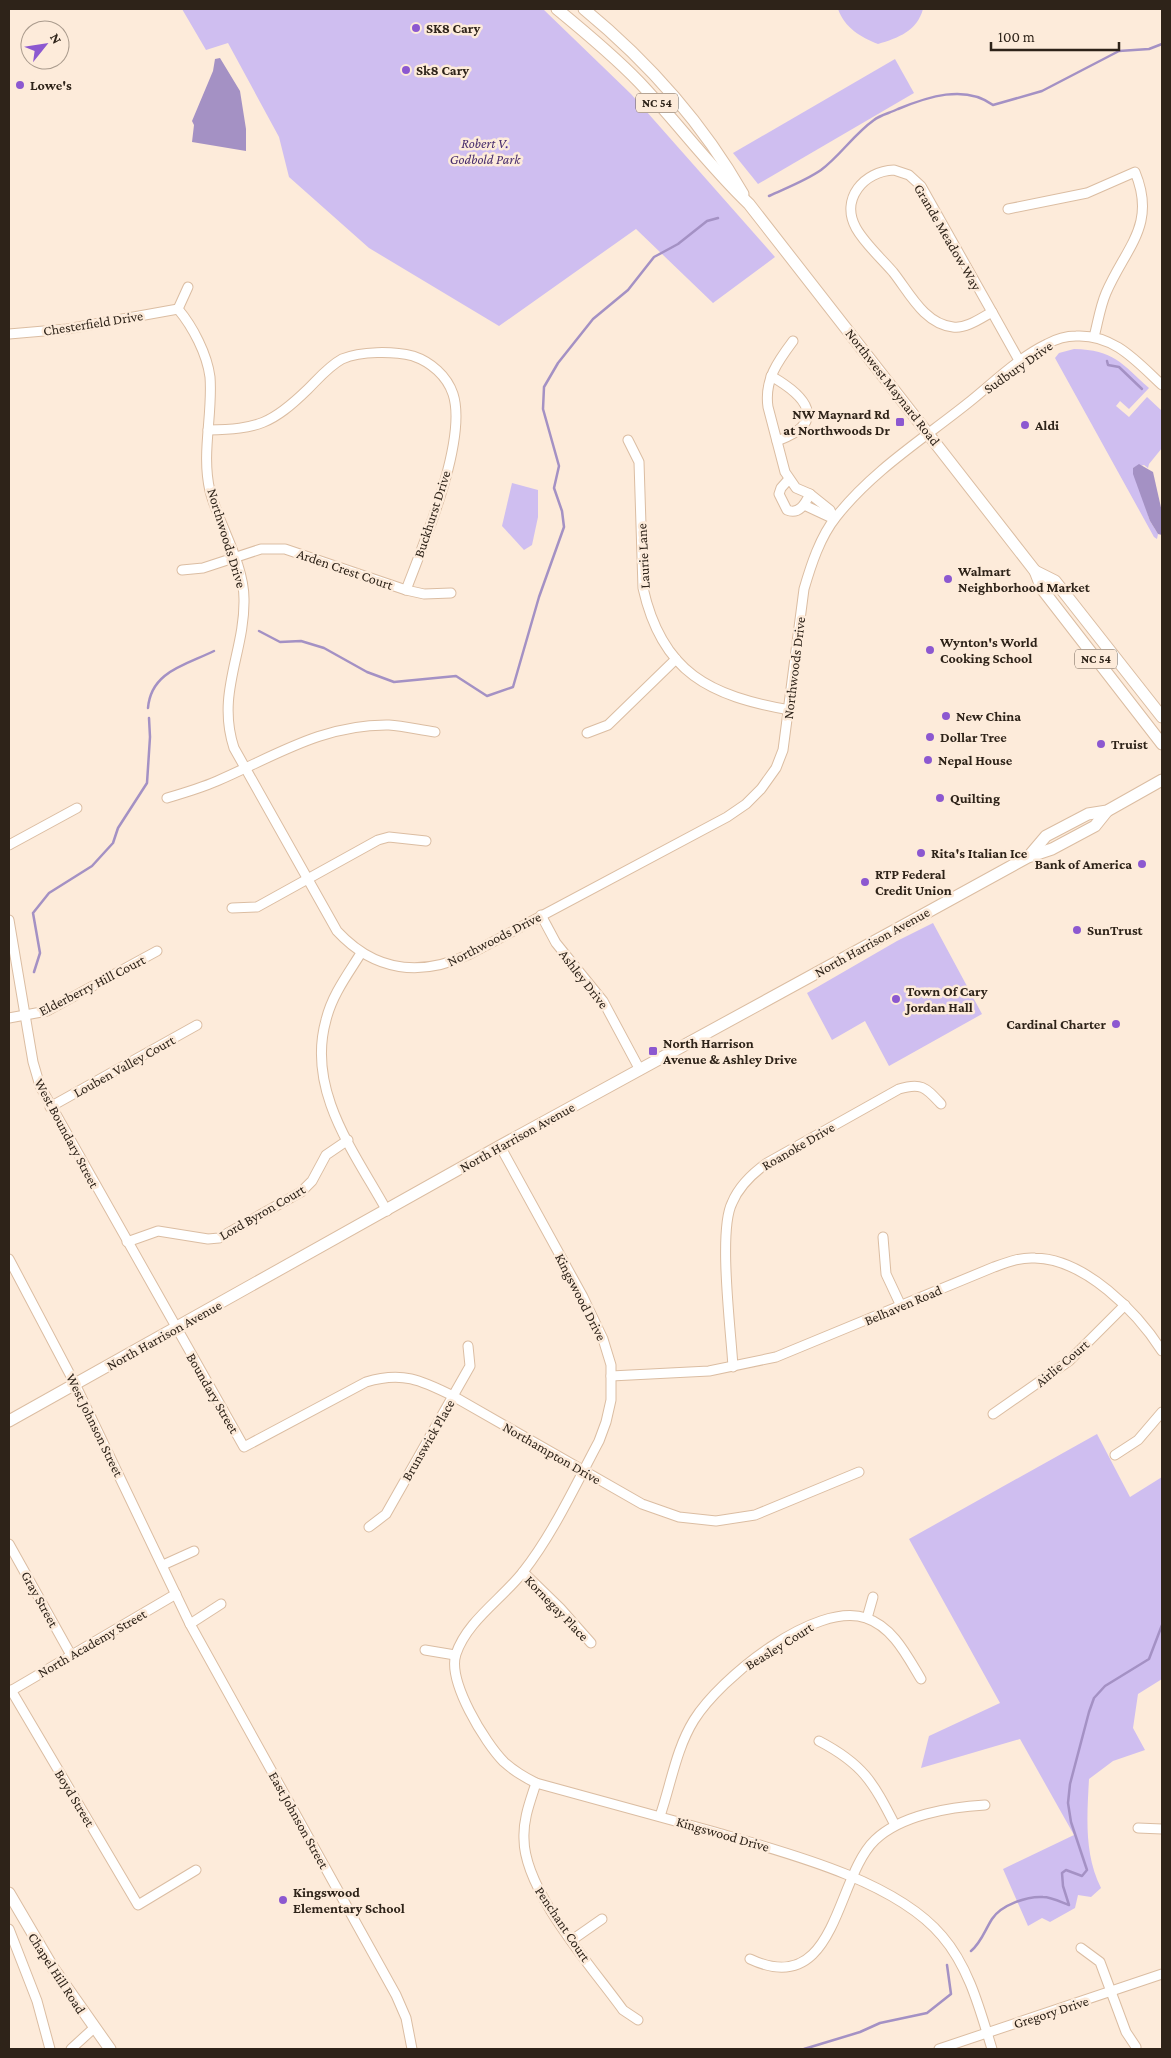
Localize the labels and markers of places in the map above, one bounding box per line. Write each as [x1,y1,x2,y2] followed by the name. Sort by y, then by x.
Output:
[426,20,481,36] place label: SK8 Cary
[410,22,422,34] marker: SK8 Cary
[416,62,469,78] place label: Sk8 Cary
[400,64,412,76] marker: Sk8 Cary
[30,77,72,93] place label: Lowe's
[14,79,26,91] marker: Lowe's
[783,406,890,438] place label: NW Maynard Rd at Northwoods Dr
[894,416,906,428] marker: NW Maynard Rd at Northwoods Dr
[1034,417,1059,433] place label: Aldi
[1019,419,1031,431] marker: Aldi
[957,563,1091,595] place label: Walmart Neighborhood Market
[942,573,954,585] marker: Walmart Neighborhood Market
[939,634,1038,666] place label: Wynton's World Cooking School
[924,644,936,656] marker: Wynton's World Cooking School
[956,708,1021,724] place label: New China
[940,710,952,722] marker: New China
[940,729,1007,745] place label: Dollar Tree
[924,731,936,743] marker: Dollar Tree
[1111,736,1149,752] place label: Truist
[1095,738,1107,750] marker: Truist
[938,752,1013,768] place label: Nepal House
[922,754,934,766] marker: Nepal House
[950,790,1000,806] place label: Quilting
[934,792,946,804] marker: Quilting
[931,845,1028,861] place label: Rita's Italian Ice
[915,847,927,859] marker: Rita's Italian Ice
[1035,856,1132,872] place label: Bank of America
[1136,858,1148,870] marker: Bank of America
[875,866,952,898] place label: RTP Federal Credit Union
[859,876,871,888] marker: RTP Federal Credit Union
[1087,922,1144,938] place label: SunTrust
[1071,924,1083,936] marker: SunTrust
[904,983,988,1015] place label: Town Of Cary Jordan Hall
[890,993,902,1005] marker: Town Of Cary Jordan Hall
[1006,1016,1106,1032] place label: Cardinal Charter
[1110,1018,1122,1030] marker: Cardinal Charter
[662,1035,797,1067] place label: North Harrison Avenue & Ashley Drive
[647,1045,659,1057] marker: North Harrison Avenue & Ashley Drive
[293,1884,405,1916] place label: Kingswood Elementary School
[277,1894,289,1906] marker: Kingswood Elementary School

